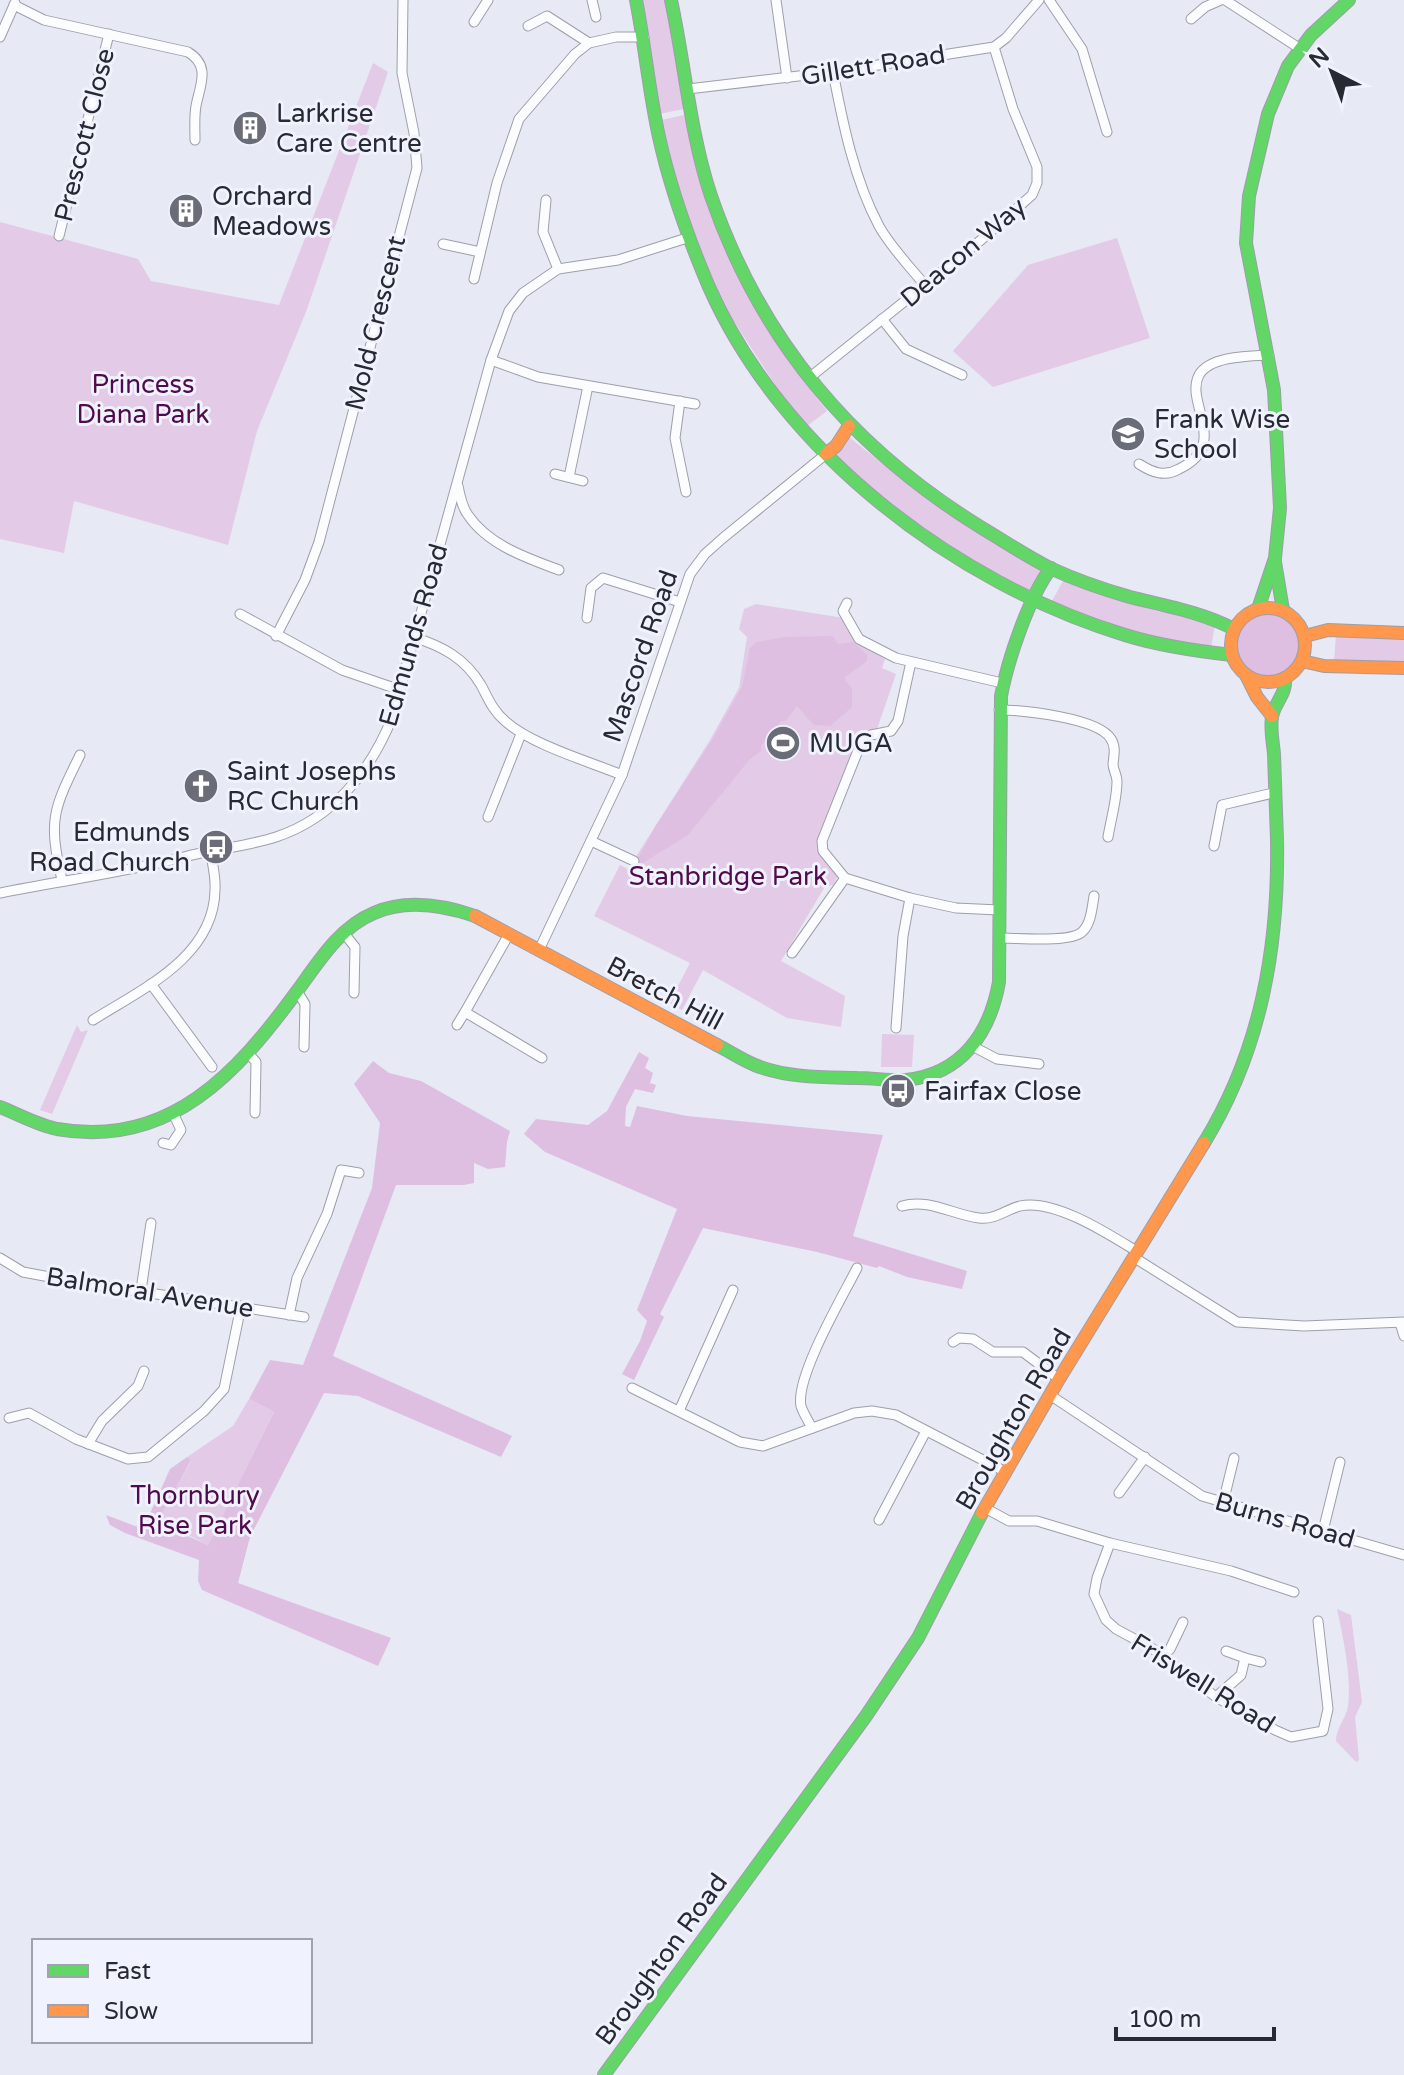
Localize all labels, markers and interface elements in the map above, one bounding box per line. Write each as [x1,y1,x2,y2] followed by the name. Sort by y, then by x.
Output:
[1292,32,1372,112] north arrow
[799,39,948,92] street label: Gillett Road
[1304,42,1335,73] text: N
[48,45,121,225] street label: Prescott Close
[276,98,422,159] place label: Larkrise Care Centre
[231,109,269,147] building icon: Larkrise Care Centre
[212,181,331,242] place label: Orchard Meadows
[894,191,1032,314] street label: Deacon Way
[167,192,205,230] building icon: Orchard Meadows
[339,233,412,414] street label: Mold Crescent
[76,369,210,430] park label: Princess Diana Park
[1154,404,1290,465] place label: Frank Wise School
[1109,415,1147,453] school or university icon: Frank Wise School
[373,540,454,730] street label: Edmunds Road
[597,566,684,746] street label: Mascord Road
[764,724,802,762] sports icon: MUGA
[809,728,893,759] place label: MUGA
[227,756,396,817] place label: Saint Josephs RC Church
[182,767,220,805] church icon: Saint Josephs RC Church
[29,817,190,878] place label: Edmunds Road Church
[197,828,235,866] bus stop icon: Edmunds Road Church
[629,861,827,892] park label: Stanbridge Park
[601,950,728,1037] street label: Bretch Hill
[879,1072,917,1110] bus stop icon: Fairfax Close
[924,1076,1081,1107] place label: Fairfax Close
[44,1261,256,1324] street label: Balmoral Avenue
[949,1323,1078,1516] street label: Broughton Road
[130,1480,260,1541] park label: Thornbury Rise Park
[1211,1486,1358,1555] street label: Burns Road
[1125,1627,1281,1740] street label: Friswell Road
[589,1867,734,2051] street label: Broughton Road
[32,1939,312,2043] legend
[104,1957,151,1986] text: Fast
[1116,1991,1274,2041] scale bar
[104,1997,158,2026] text: Slow
[1128,2005,1202,2034] text: 100 m

